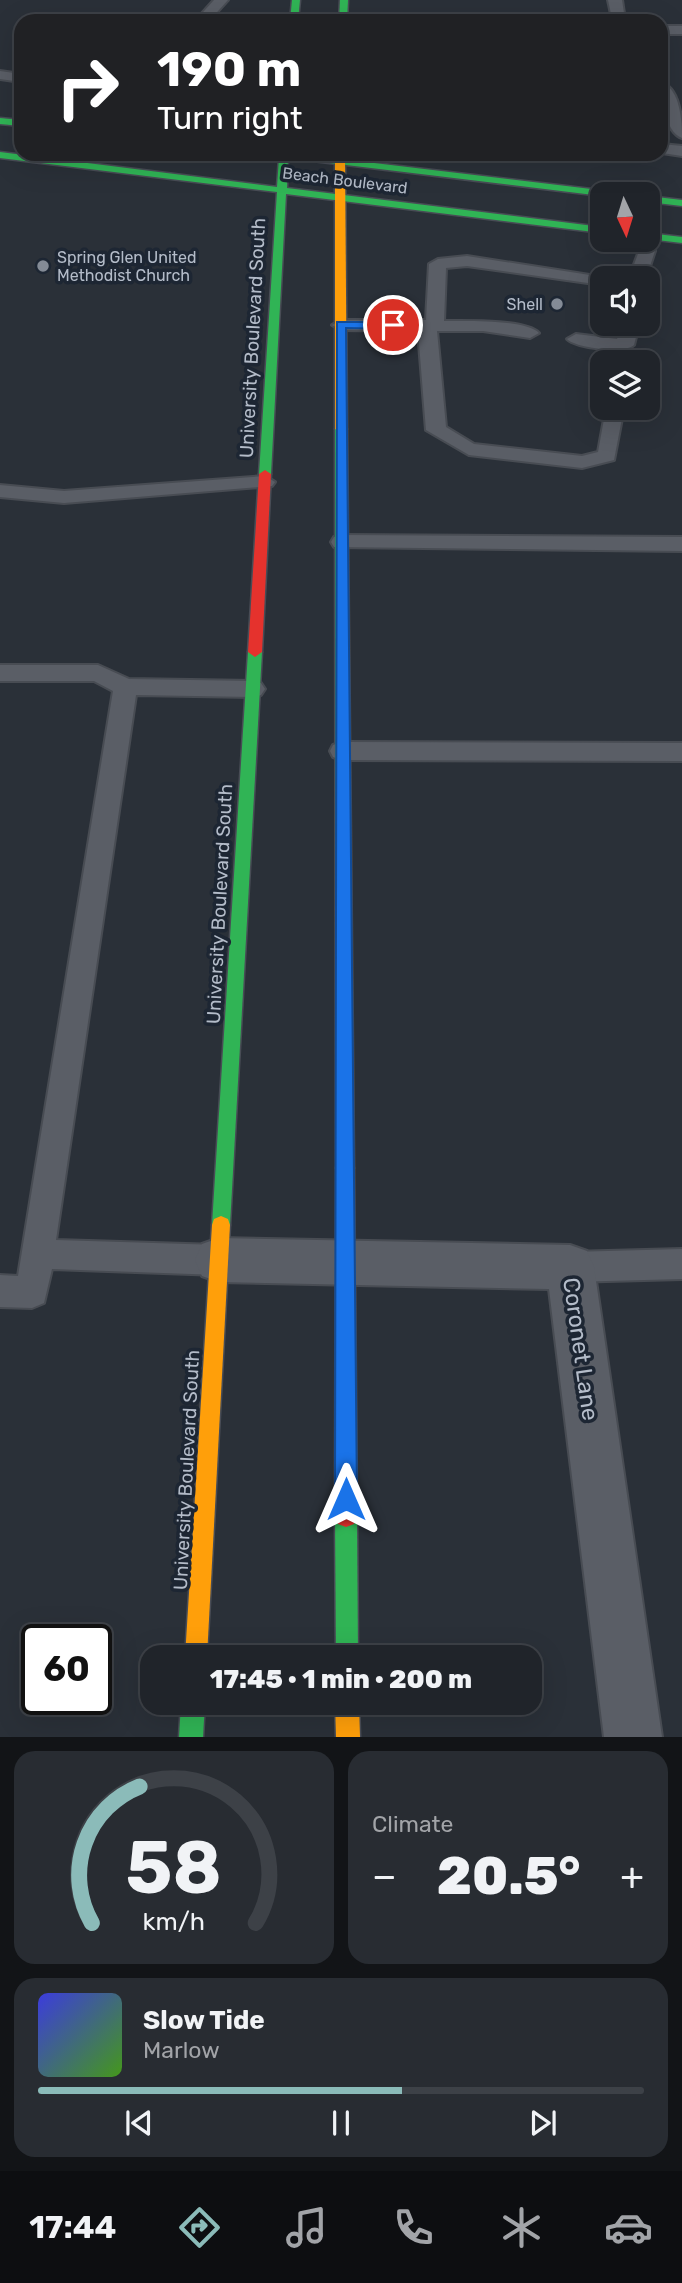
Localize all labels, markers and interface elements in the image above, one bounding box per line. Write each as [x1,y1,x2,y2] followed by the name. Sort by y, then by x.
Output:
[157,40,301,98] text: 190 m
[42,42,133,133] icon: right
[157,99,302,137] text: Turn right
[281,163,409,198] street label: Beach Boulevard
[590,182,660,252] north arrow
[590,182,660,420] map controls
[235,217,270,459] street label: University Boulevard South
[57,248,197,285] place label: Spring Glen United Methodist Church
[35,258,51,274] marker: Spring Glen United Methodist Church
[590,266,660,336] button: sound
[363,295,423,355] pin
[507,295,543,314] place label: Shell
[549,296,565,312] marker: Shell
[374,306,412,344] icon: arrive
[590,350,660,420] button: layers
[202,783,237,1025] street label: University Boulevard South
[557,1276,605,1422] street label: Coronet Lane
[169,1349,204,1591] street label: University Boulevard South
[309,1462,383,1536] position arrow
[21,1624,112,1715] speed limit sign: 60
[210,1664,472,1695] text: 17:45 · 1 min · 200 m
[372,1810,453,1838] text: Climate
[126,1826,222,1912] text: 58
[437,1845,580,1907] text: 20.5°
[372,1853,397,1899] text: −
[620,1853,644,1899] text: +
[143,1907,205,1936] text: km/h
[143,2005,265,2036] text: Slow Tide
[143,2036,220,2064] text: Marlow
[120,2104,158,2142] icon: previous
[322,2104,360,2142] icon: pause
[524,2104,562,2142] icon: next
[175,2203,224,2252] icon: directions
[282,2203,331,2252] icon: music
[389,2203,438,2252] icon: phone
[497,2203,546,2252] icon: climate
[604,2203,653,2252] icon: car
[29,2208,116,2246] text: 17:44

